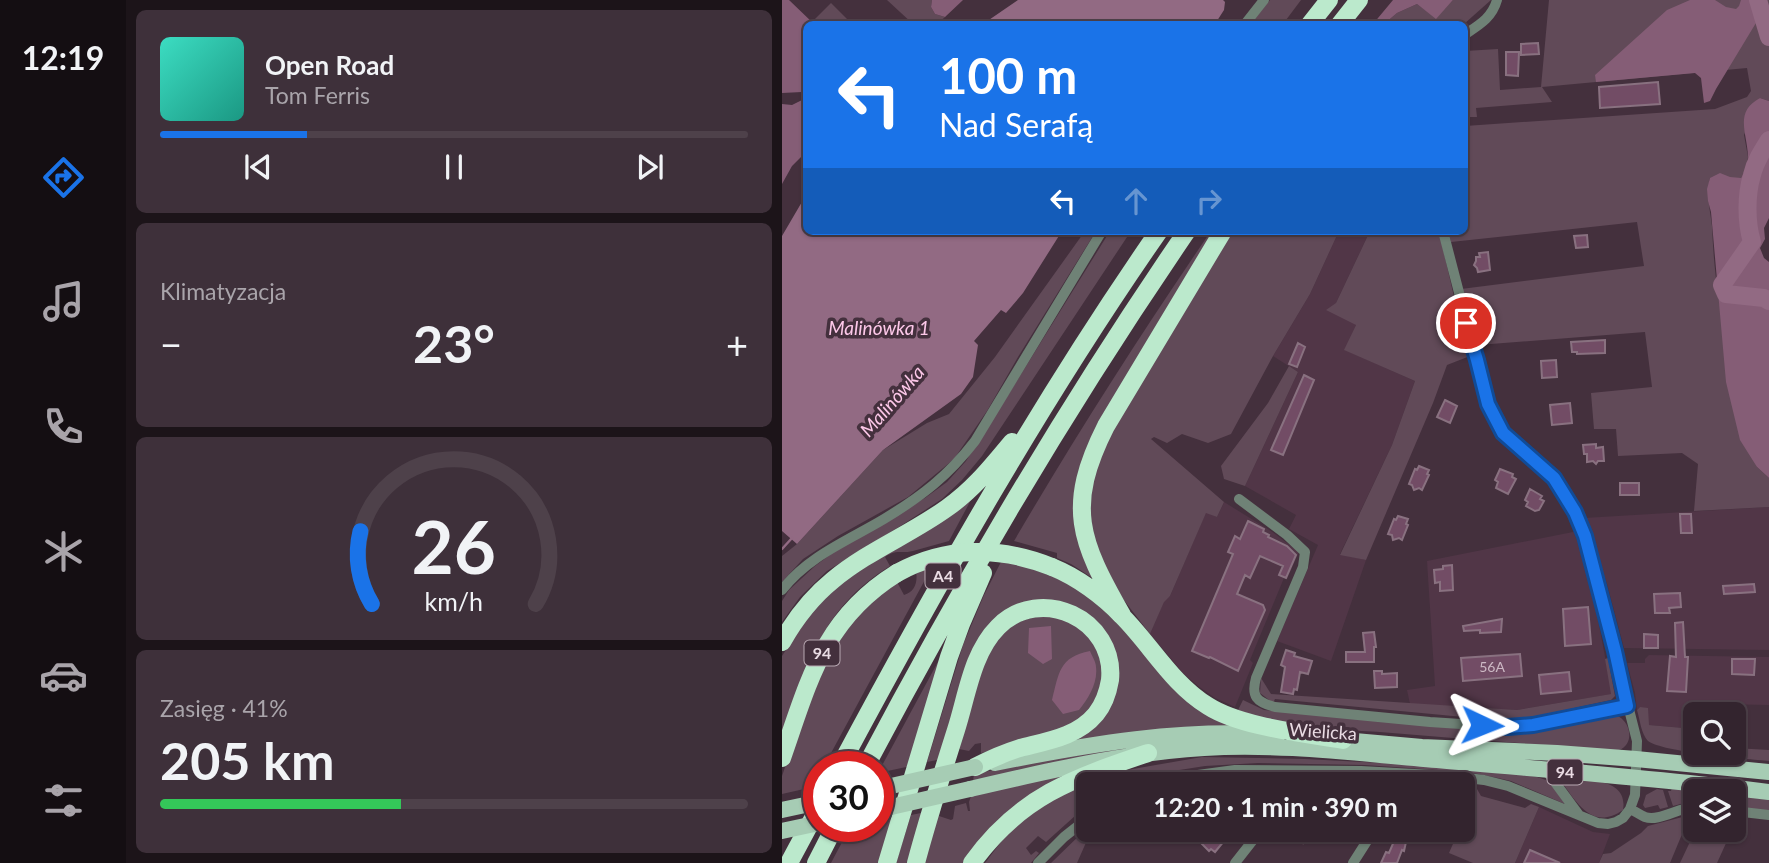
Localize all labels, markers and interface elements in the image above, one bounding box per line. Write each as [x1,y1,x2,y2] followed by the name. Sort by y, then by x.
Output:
[22,38,104,77] text: 12:19
[939,46,1077,104] text: 100 m
[265,49,394,81] text: Open Road
[824,49,915,140] icon: left
[265,81,370,109] text: Tom Ferris
[939,105,1093,144] text: Nad Serafą
[239,148,277,186] icon: previous
[435,148,473,186] icon: pause
[631,148,669,186] icon: next
[39,153,88,202] icon: directions
[1044,182,1082,220] icon: left
[1117,182,1155,220] icon: ahead
[1190,182,1228,220] icon: right
[39,277,88,326] icon: music
[160,277,286,305] text: Klimatyzacja
[1436,293,1496,353] pin
[1447,304,1485,342] icon: arrive
[413,312,495,374] text: 23°
[828,316,930,339] water label: Malinówka 1
[160,321,182,367] text: −
[726,321,748,367] text: +
[855,361,929,441] water label: Malinówka
[39,402,88,451] icon: phone
[412,503,496,591] text: 26
[39,527,88,576] icon: climate
[926,564,960,589] road number: A4
[425,586,483,616] text: km/h
[804,640,840,666] road number: 94
[39,651,88,700] icon: car
[1479,658,1505,675] house number: 56A
[1445,688,1519,762] position arrow
[160,694,288,722] text: Zasięg · 41%
[1683,702,1746,842] map controls
[1683,702,1746,765] button: search
[1289,718,1358,744] street label: Wielicka
[160,729,334,791] text: 205 km
[803,751,894,842] speed limit sign: 30
[1548,760,1582,785] road number: 94
[39,776,88,825] icon: filters
[1683,779,1746,842] button: layers
[1153,791,1398,823] text: 12:20 · 1 min · 390 m

